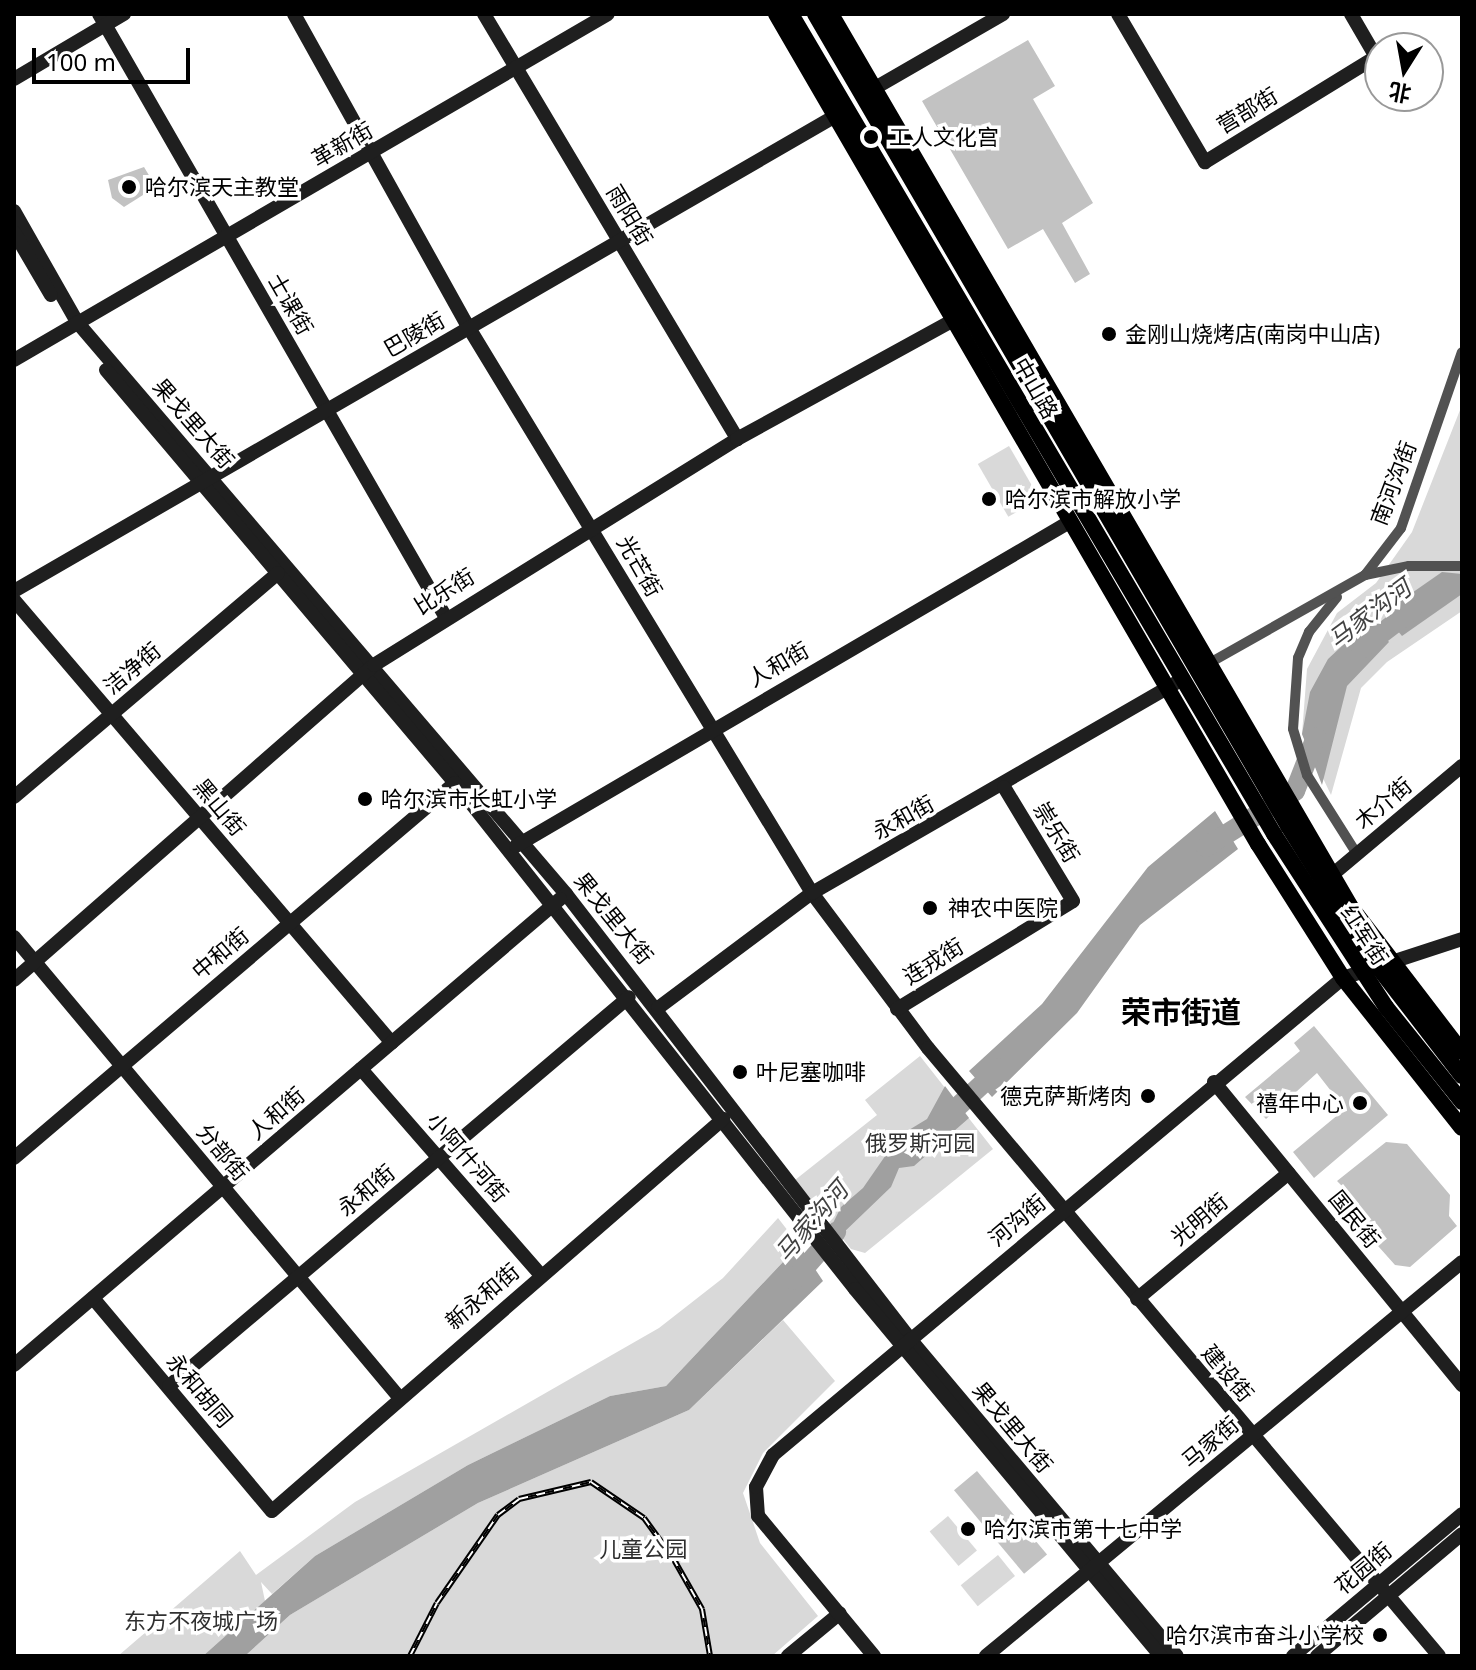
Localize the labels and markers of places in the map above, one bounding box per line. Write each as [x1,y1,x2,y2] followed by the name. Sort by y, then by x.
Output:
[889,124,999,150] place label: 工人文化宫
[860,126,882,148] marker: 工人文化宫
[145,174,299,200] place label: 哈尔滨天主教堂
[120,178,138,196] marker: 哈尔滨天主教堂
[1125,321,1380,347] place label: 金刚山烧烤店(南岗中山店)
[1100,325,1118,343] marker: 金刚山烧烤店(南岗中山店)
[1005,486,1181,512] place label: 哈尔滨市解放小学
[980,490,998,508] marker: 哈尔滨市解放小学
[381,786,557,812] place label: 哈尔滨市长虹小学
[356,790,374,808] marker: 哈尔滨市长虹小学
[948,895,1058,921] place label: 神农中医院
[919,897,941,919] marker: 神农中医院
[756,1059,866,1085] place label: 叶尼塞咖啡
[731,1063,749,1081] marker: 叶尼塞咖啡
[1000,1083,1132,1109] place label: 德克萨斯烤肉
[1139,1087,1157,1105] marker: 德克萨斯烤肉
[1256,1090,1344,1116] place label: 禧年中心
[1351,1094,1369,1112] marker: 禧年中心
[984,1516,1182,1542] place label: 哈尔滨市第十七中学
[959,1520,977,1538] marker: 哈尔滨市第十七中学
[1166,1622,1364,1648] place label: 哈尔滨市奋斗小学校
[1371,1626,1389,1644] marker: 哈尔滨市奋斗小学校

